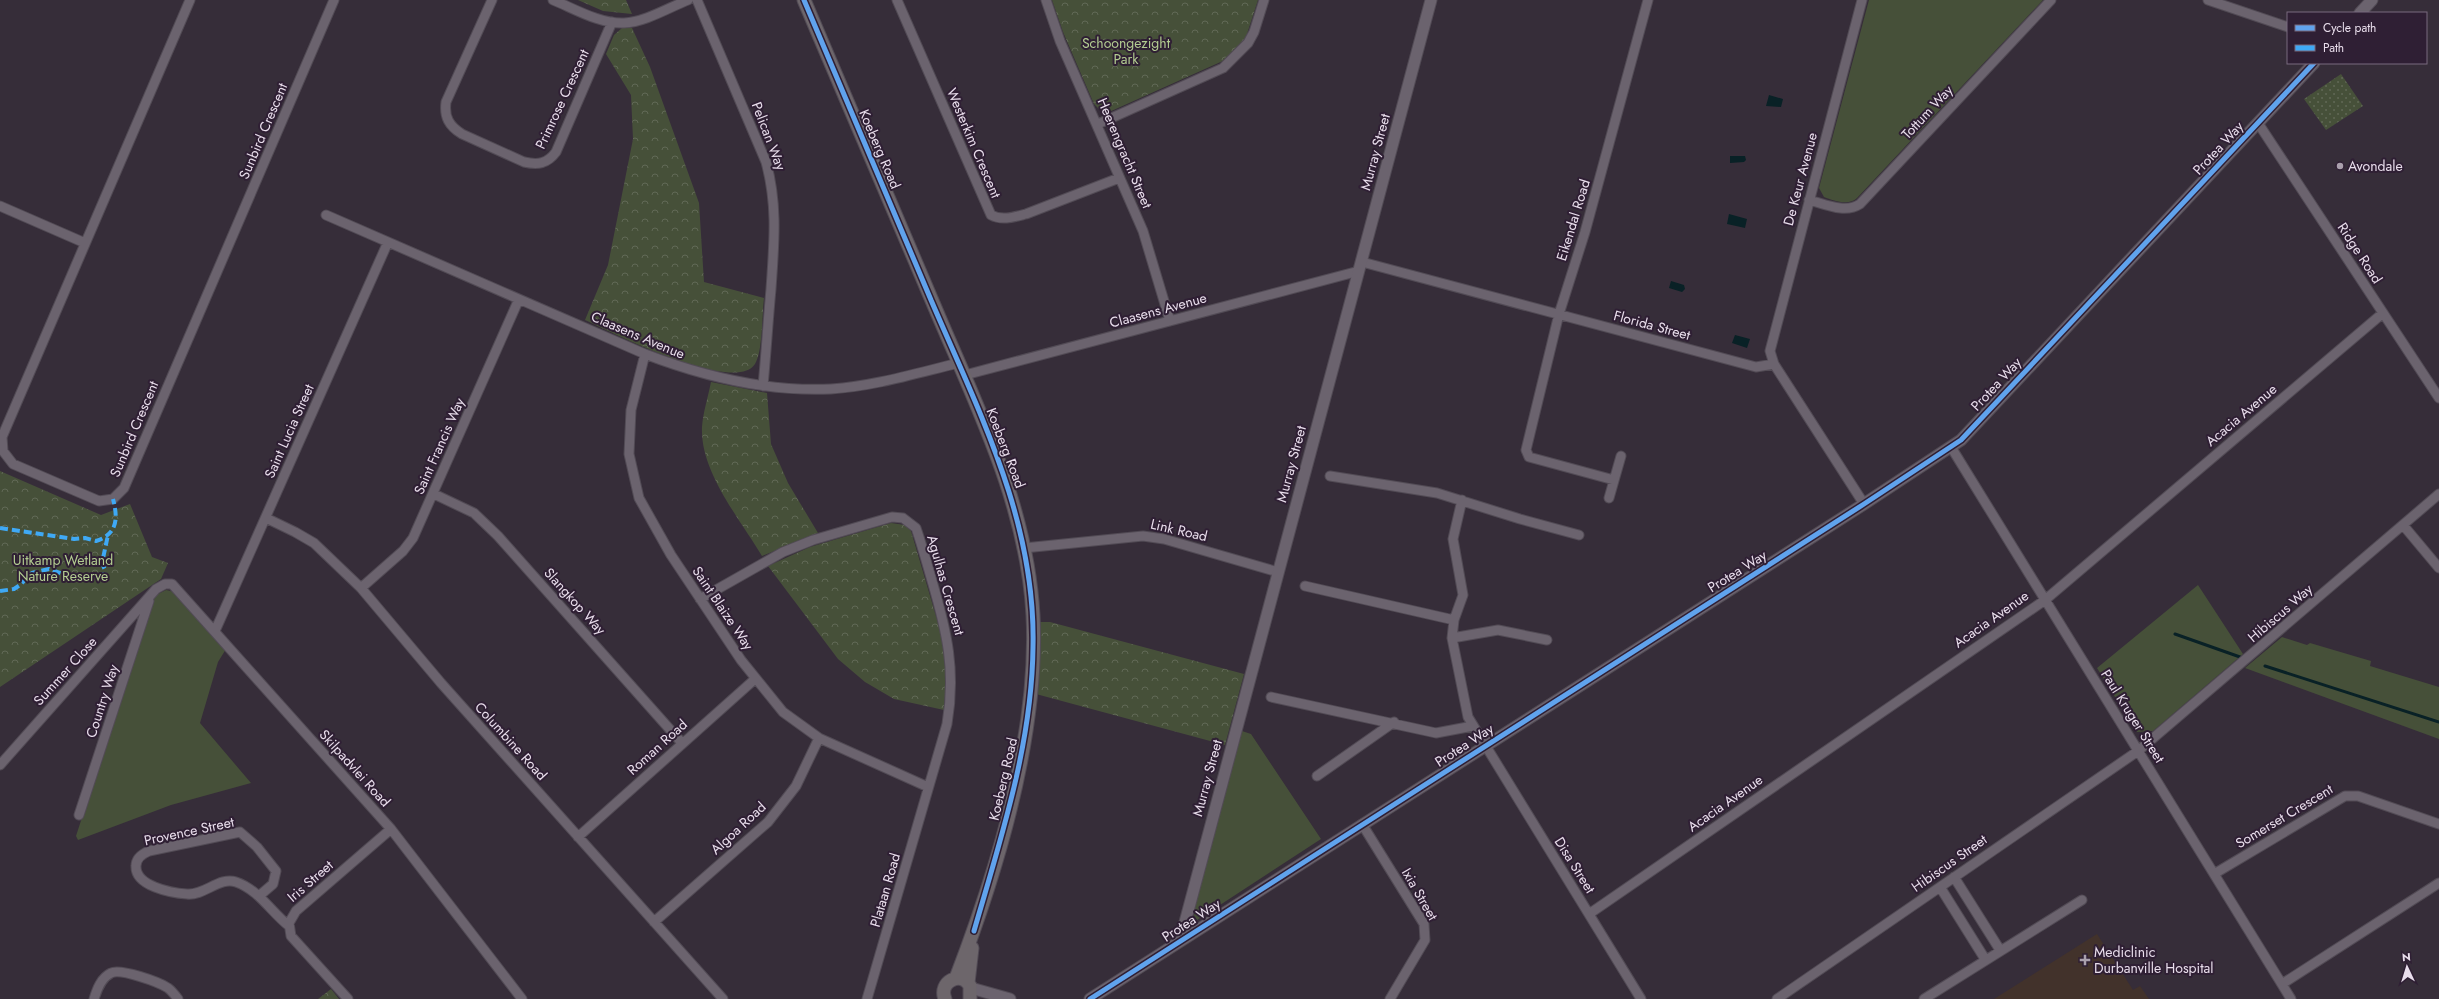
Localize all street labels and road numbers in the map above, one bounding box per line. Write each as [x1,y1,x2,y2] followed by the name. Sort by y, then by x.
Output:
[530,45,594,152] street label: Primrose Crescent
[234,79,293,182] street label: Sunbird Crescent
[1897,80,1958,143] street label: Tottum Way
[942,85,1006,202] street label: Westerkim Crescent
[1093,95,1158,212] street label: Heerengracht Street
[747,99,791,174] street label: Pelican Way
[854,106,906,192] street label: Koeberg Road
[1355,111,1395,193] street label: Murray Street
[2188,116,2249,179] street label: Protea Way
[1778,130,1822,228] street label: De Keur Avenue
[1551,177,1595,263] street label: Eikendal Road
[2333,219,2387,287] street label: Ridge Road
[1107,287,1209,333] street label: Claasens Avenue
[1611,305,1693,345] street label: Florida Street
[588,306,688,364] street label: Claasens Avenue
[1966,352,2027,415] street label: Protea Way
[105,377,164,480] street label: Sunbird Crescent
[2201,379,2281,451] street label: Acacia Avenue
[259,380,319,481] street label: Saint Lucia Street
[409,394,470,498] street label: Saint Francis Way
[982,405,1030,491] street label: Koeberg Road
[1271,423,1311,505] street label: Murray Street
[1149,514,1209,546] street label: Link Road
[922,533,970,638] street label: Agulhas Crescent
[1704,544,1771,597] street label: Protea Way
[688,562,759,655] street label: Saint Blaize Way
[539,563,611,640] street label: Slangkop Way
[2243,579,2317,647] street label: Hibiscus Way
[1949,586,2033,652] street label: Acacia Avenue
[29,632,101,710] street label: Summer Close
[81,661,124,740] street label: Country Way
[2096,666,2170,767] street label: Paul Kruger Street
[470,697,552,785] street label: Columbine Road
[622,715,692,779] street label: Roman Road
[1431,718,1498,771] street label: Protea Way
[315,725,395,811] street label: Skilpadvlei Road
[984,736,1022,822] street label: Koeberg Road
[1187,737,1227,819] street label: Murray Street
[1683,770,1767,836] street label: Acacia Avenue
[2232,779,2337,853] street label: Somerset Crescent
[706,797,770,859] street label: Algoa Road
[142,812,236,850] street label: Provence Street
[1907,829,1991,896] street label: Hibiscus Street
[1550,833,1601,898] street label: Disa Street
[865,851,905,929] street label: Plataan Road
[283,855,338,907] street label: Iris Street
[1397,864,1443,924] street label: Ixia Street
[1158,893,1225,946] street label: Protea Way

